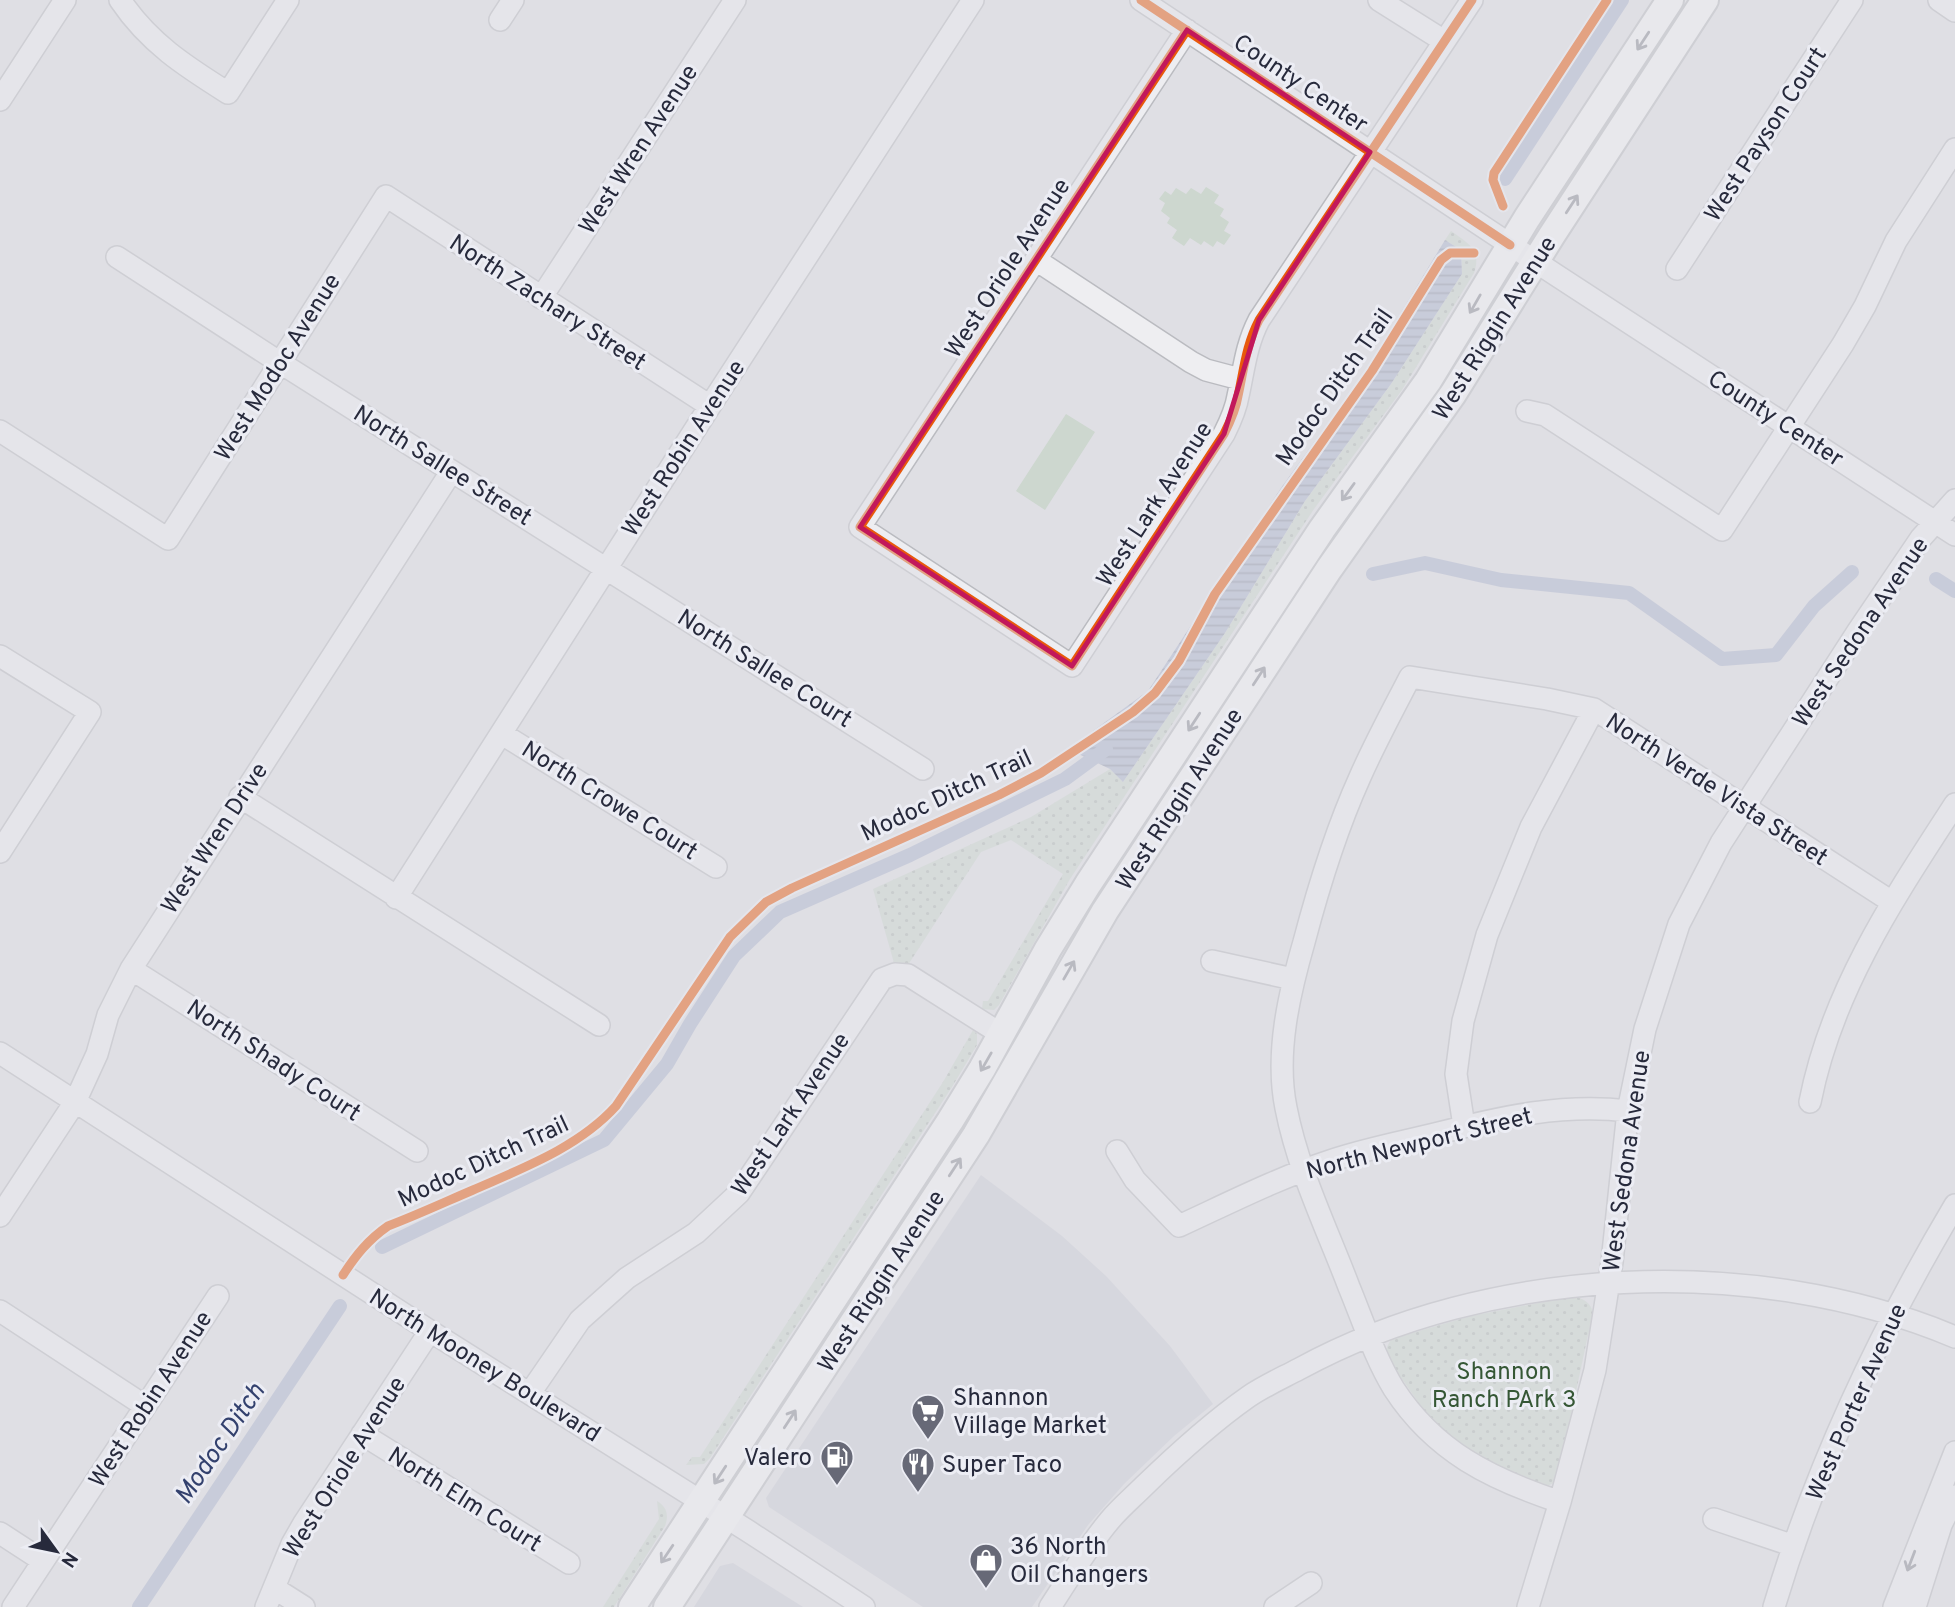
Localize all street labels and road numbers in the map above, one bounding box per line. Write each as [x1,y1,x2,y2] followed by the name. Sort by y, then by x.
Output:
[1227,29,1373,141] street label: County Center
[1699,42,1834,228] street label: West Payson Court
[574,59,706,241] street label: West Wren Avenue
[939,173,1078,365] street label: West Oriole Avenue
[443,229,651,379] street label: North Zachary Street
[1427,231,1564,427] street label: West Riggin Avenue
[209,269,348,467] street label: West Modoc Avenue
[1270,304,1401,473] street label: Modoc Ditch Trail
[616,355,753,543] street label: West Robin Avenue
[1701,365,1849,475] street label: County Center
[347,400,537,534] street label: North Sallee Street
[1091,417,1220,593] street label: West Lark Avenue
[1787,532,1937,734] street label: West Sedona Avenue
[671,604,857,736] street label: North Sallee Court
[1110,703,1251,897] street label: West Riggin Avenue
[1599,708,1833,874] street label: North Verde Vista Street
[515,735,703,868] street label: North Crowe Court
[857,744,1037,850] street label: Modoc Ditch Trail
[156,758,276,920] street label: West Wren Drive
[180,994,366,1129] street label: North Shady Court
[726,1027,858,1203] street label: West Lark Avenue
[1598,1049,1658,1274] street label: West Sedona Avenue
[1303,1102,1536,1188] street label: North Newport Street
[394,1110,574,1216] street label: Modoc Ditch Trail
[812,1185,953,1379] street label: West Riggin Avenue
[363,1283,605,1450] street label: North Mooney Boulevard
[1801,1300,1915,1506] street label: West Porter Avenue
[83,1306,220,1494] street label: West Robin Avenue
[278,1372,414,1564] street label: West Oriole Avenue
[381,1441,546,1560] street label: North Elm Court

